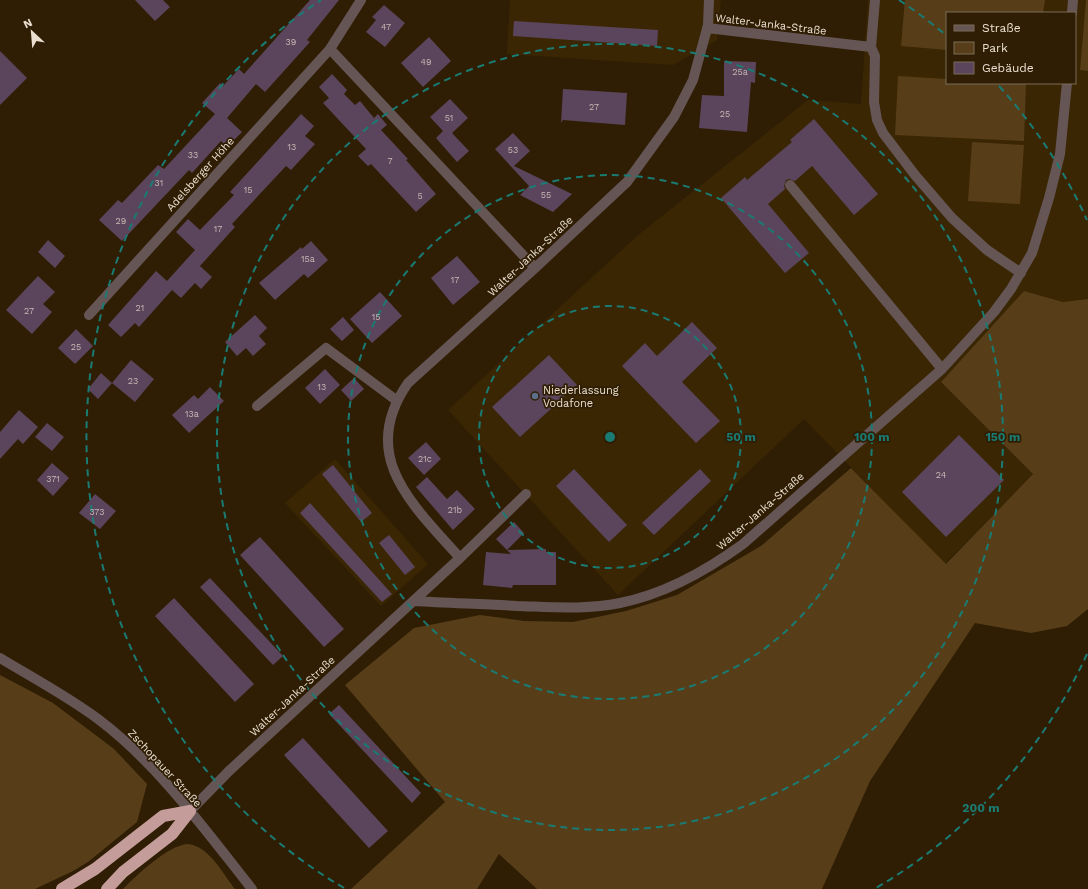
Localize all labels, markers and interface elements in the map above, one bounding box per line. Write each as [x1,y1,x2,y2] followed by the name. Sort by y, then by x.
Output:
[715,11,827,38] street label: Walter-Janka-Straße
[12,12,52,52] north arrow
[946,12,1076,84] legend
[21,16,34,31] text: N
[982,21,1021,35] text: Straße
[381,22,391,32] house number: 47
[286,37,296,47] house number: 39
[982,41,1008,55] text: Park
[420,57,432,67] house number: 49
[982,61,1034,75] text: Gebäude
[732,67,748,77] house number: 25a
[589,102,599,112] house number: 27
[720,109,730,119] house number: 25
[445,113,453,123] house number: 51
[164,135,237,214] street label: Adelsberger Höhe
[288,142,296,152] house number: 13
[508,145,518,155] house number: 53
[188,150,198,160] house number: 33
[387,156,393,166] house number: 7
[155,178,163,188] house number: 31
[244,185,252,195] house number: 15
[541,190,551,200] house number: 55
[417,191,423,201] house number: 5
[485,214,576,299] street label: Walter-Janka-Straße
[116,216,126,226] house number: 29
[214,224,222,234] house number: 17
[301,254,315,264] house number: 15a
[451,275,459,285] house number: 17
[136,303,144,313] house number: 21
[24,306,34,316] house number: 27
[372,312,380,322] house number: 15
[71,342,81,352] house number: 25
[128,376,138,386] house number: 23
[318,382,326,392] house number: 13
[543,384,619,410] place label: Niederlassung Vodafone
[530,391,540,401] marker: Niederlassung Vodafone
[185,409,199,419] house number: 13a
[603,430,617,444] centre of rings
[726,430,756,444] text: 50 m
[854,430,890,444] text: 100 m
[986,430,1020,444] text: 150 m
[418,454,432,464] house number: 21c
[714,470,807,553] street label: Walter-Janka-Straße
[936,470,947,480] house number: 24
[46,474,60,484] house number: 371
[448,505,463,515] house number: 21b
[89,507,105,517] house number: 373
[247,654,338,739] street label: Walter-Janka-Straße
[125,727,204,810] street label: Zschopauer Straße
[962,801,1000,815] text: 200 m

